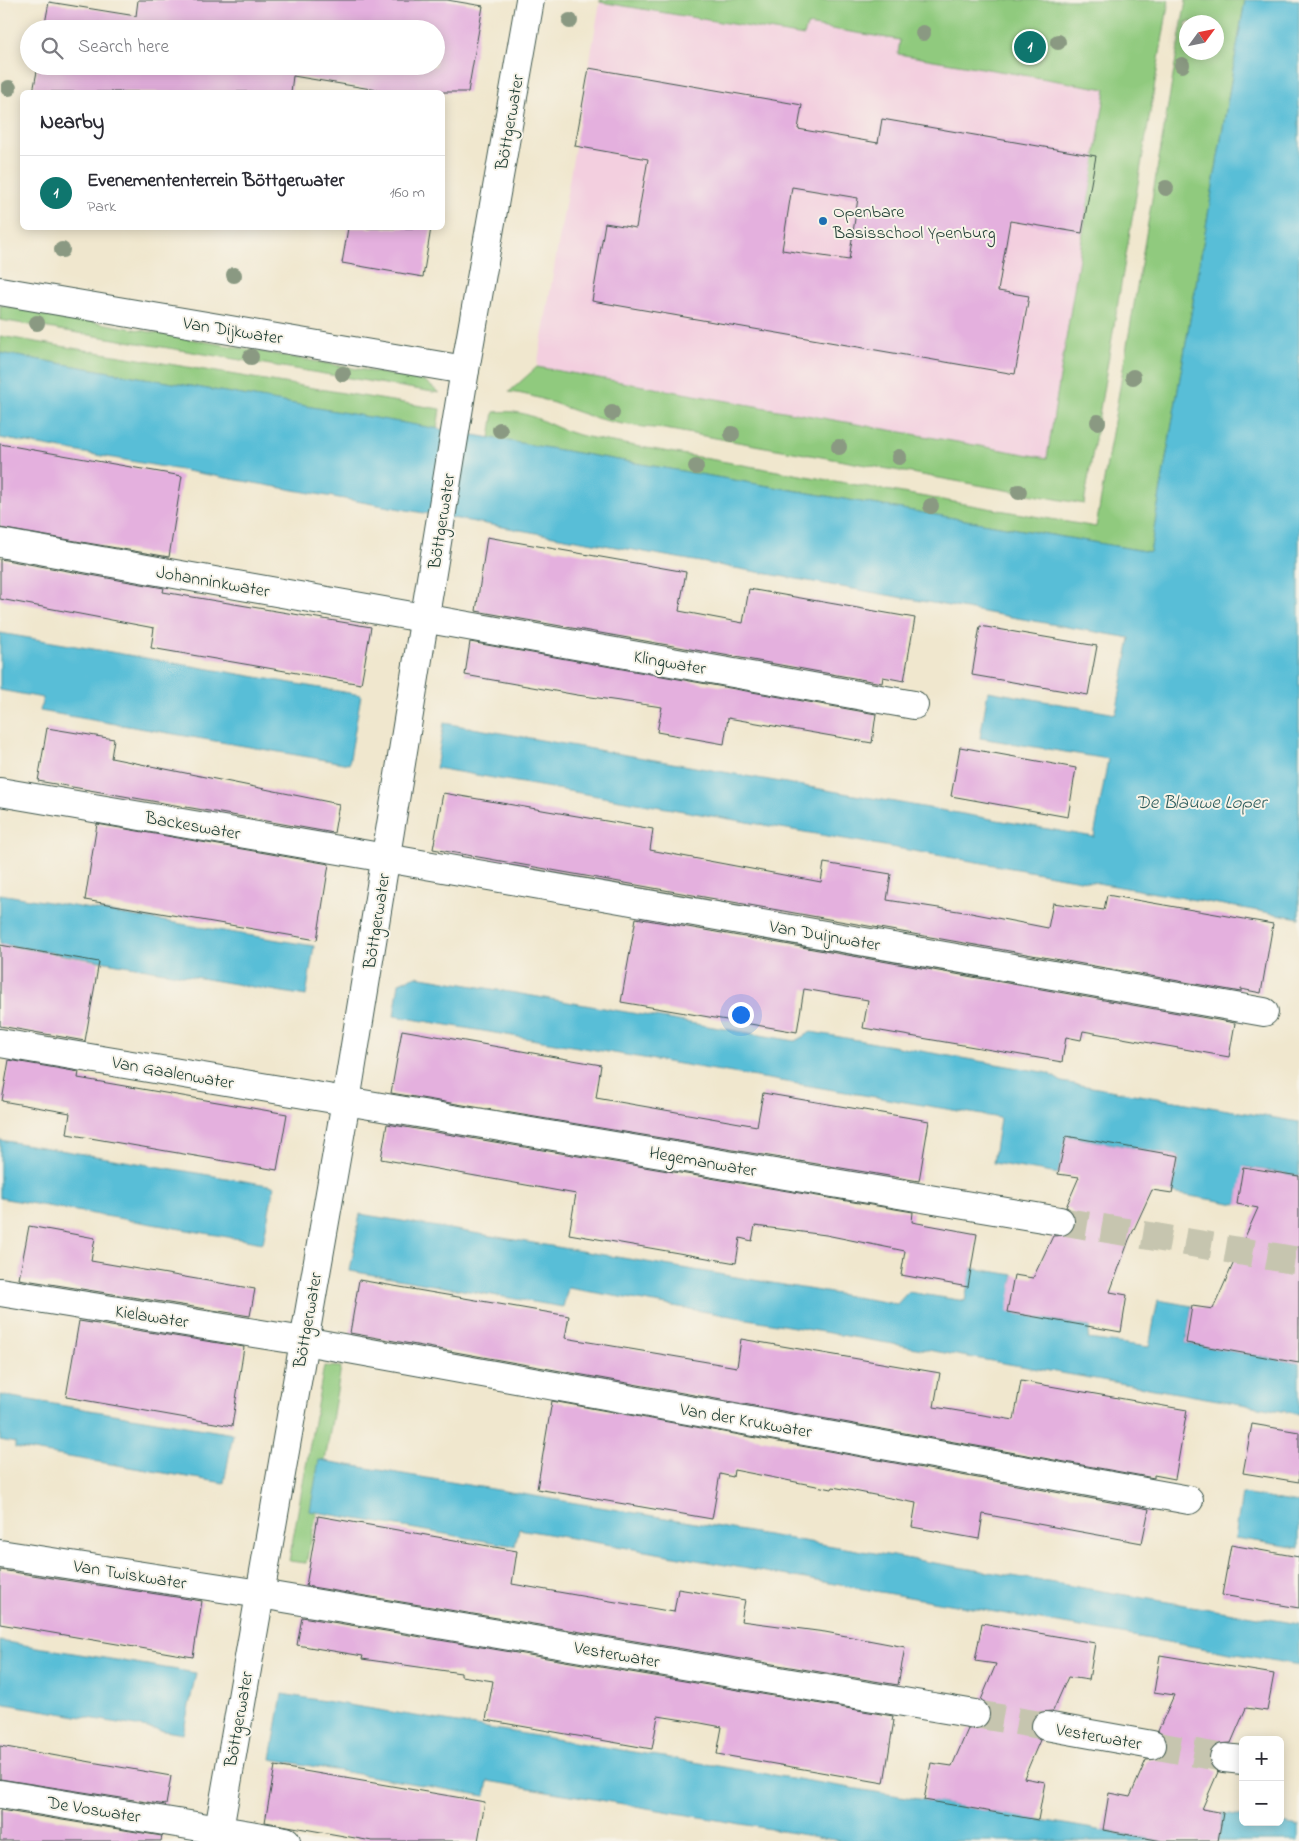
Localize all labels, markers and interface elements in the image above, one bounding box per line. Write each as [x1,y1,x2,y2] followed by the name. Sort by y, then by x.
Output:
[1179,15,1224,60] north arrow
[20,20,445,75] search box
[1014,28,1046,66] pin: 1
[38,34,66,62] icon: search
[78,34,169,61] text: Search here
[490,72,533,173] street label: Böttgerwater
[40,108,104,138] text: Nearby
[87,168,344,195] text: Evenemententerrein Böttgerwater
[53,181,59,205] text: 1
[390,181,425,205] text: 160 m
[87,195,116,219] text: Park
[832,200,996,248] place label: Openbare Basisschool Ypenburg
[817,215,829,227] marker: Openbare Basisschool Ypenburg
[180,311,285,353] street label: Van Dijkwater
[422,471,464,572] street label: Böttgerwater
[154,560,272,606] street label: Johanninkwater
[631,645,708,684] street label: Klingwater
[1136,790,1268,817] water label: De Blauwe Loper
[142,806,243,848] street label: Backeswater
[357,871,399,972] street label: Böttgerwater
[766,914,882,960] street label: Van Duijnwater
[728,1002,754,1028] your location
[109,1050,236,1098] street label: Van Gaalenwater
[647,1141,759,1186] street label: Hegemanwater
[288,1270,331,1371] street label: Böttgerwater
[113,1299,191,1337] street label: Kielawater
[677,1397,814,1446] street label: Van der Krukwater
[70,1554,188,1598] street label: Van Twiskwater
[571,1635,662,1676] street label: Vesterwater
[219,1669,262,1770] street label: Böttgerwater
[1053,1717,1144,1758] street label: Vesterwater
[1239,1736,1284,1826] map controls
[1239,1736,1284,1781] button: +
[1239,1781,1284,1826] button: −
[44,1791,143,1831] street label: De Voswater

